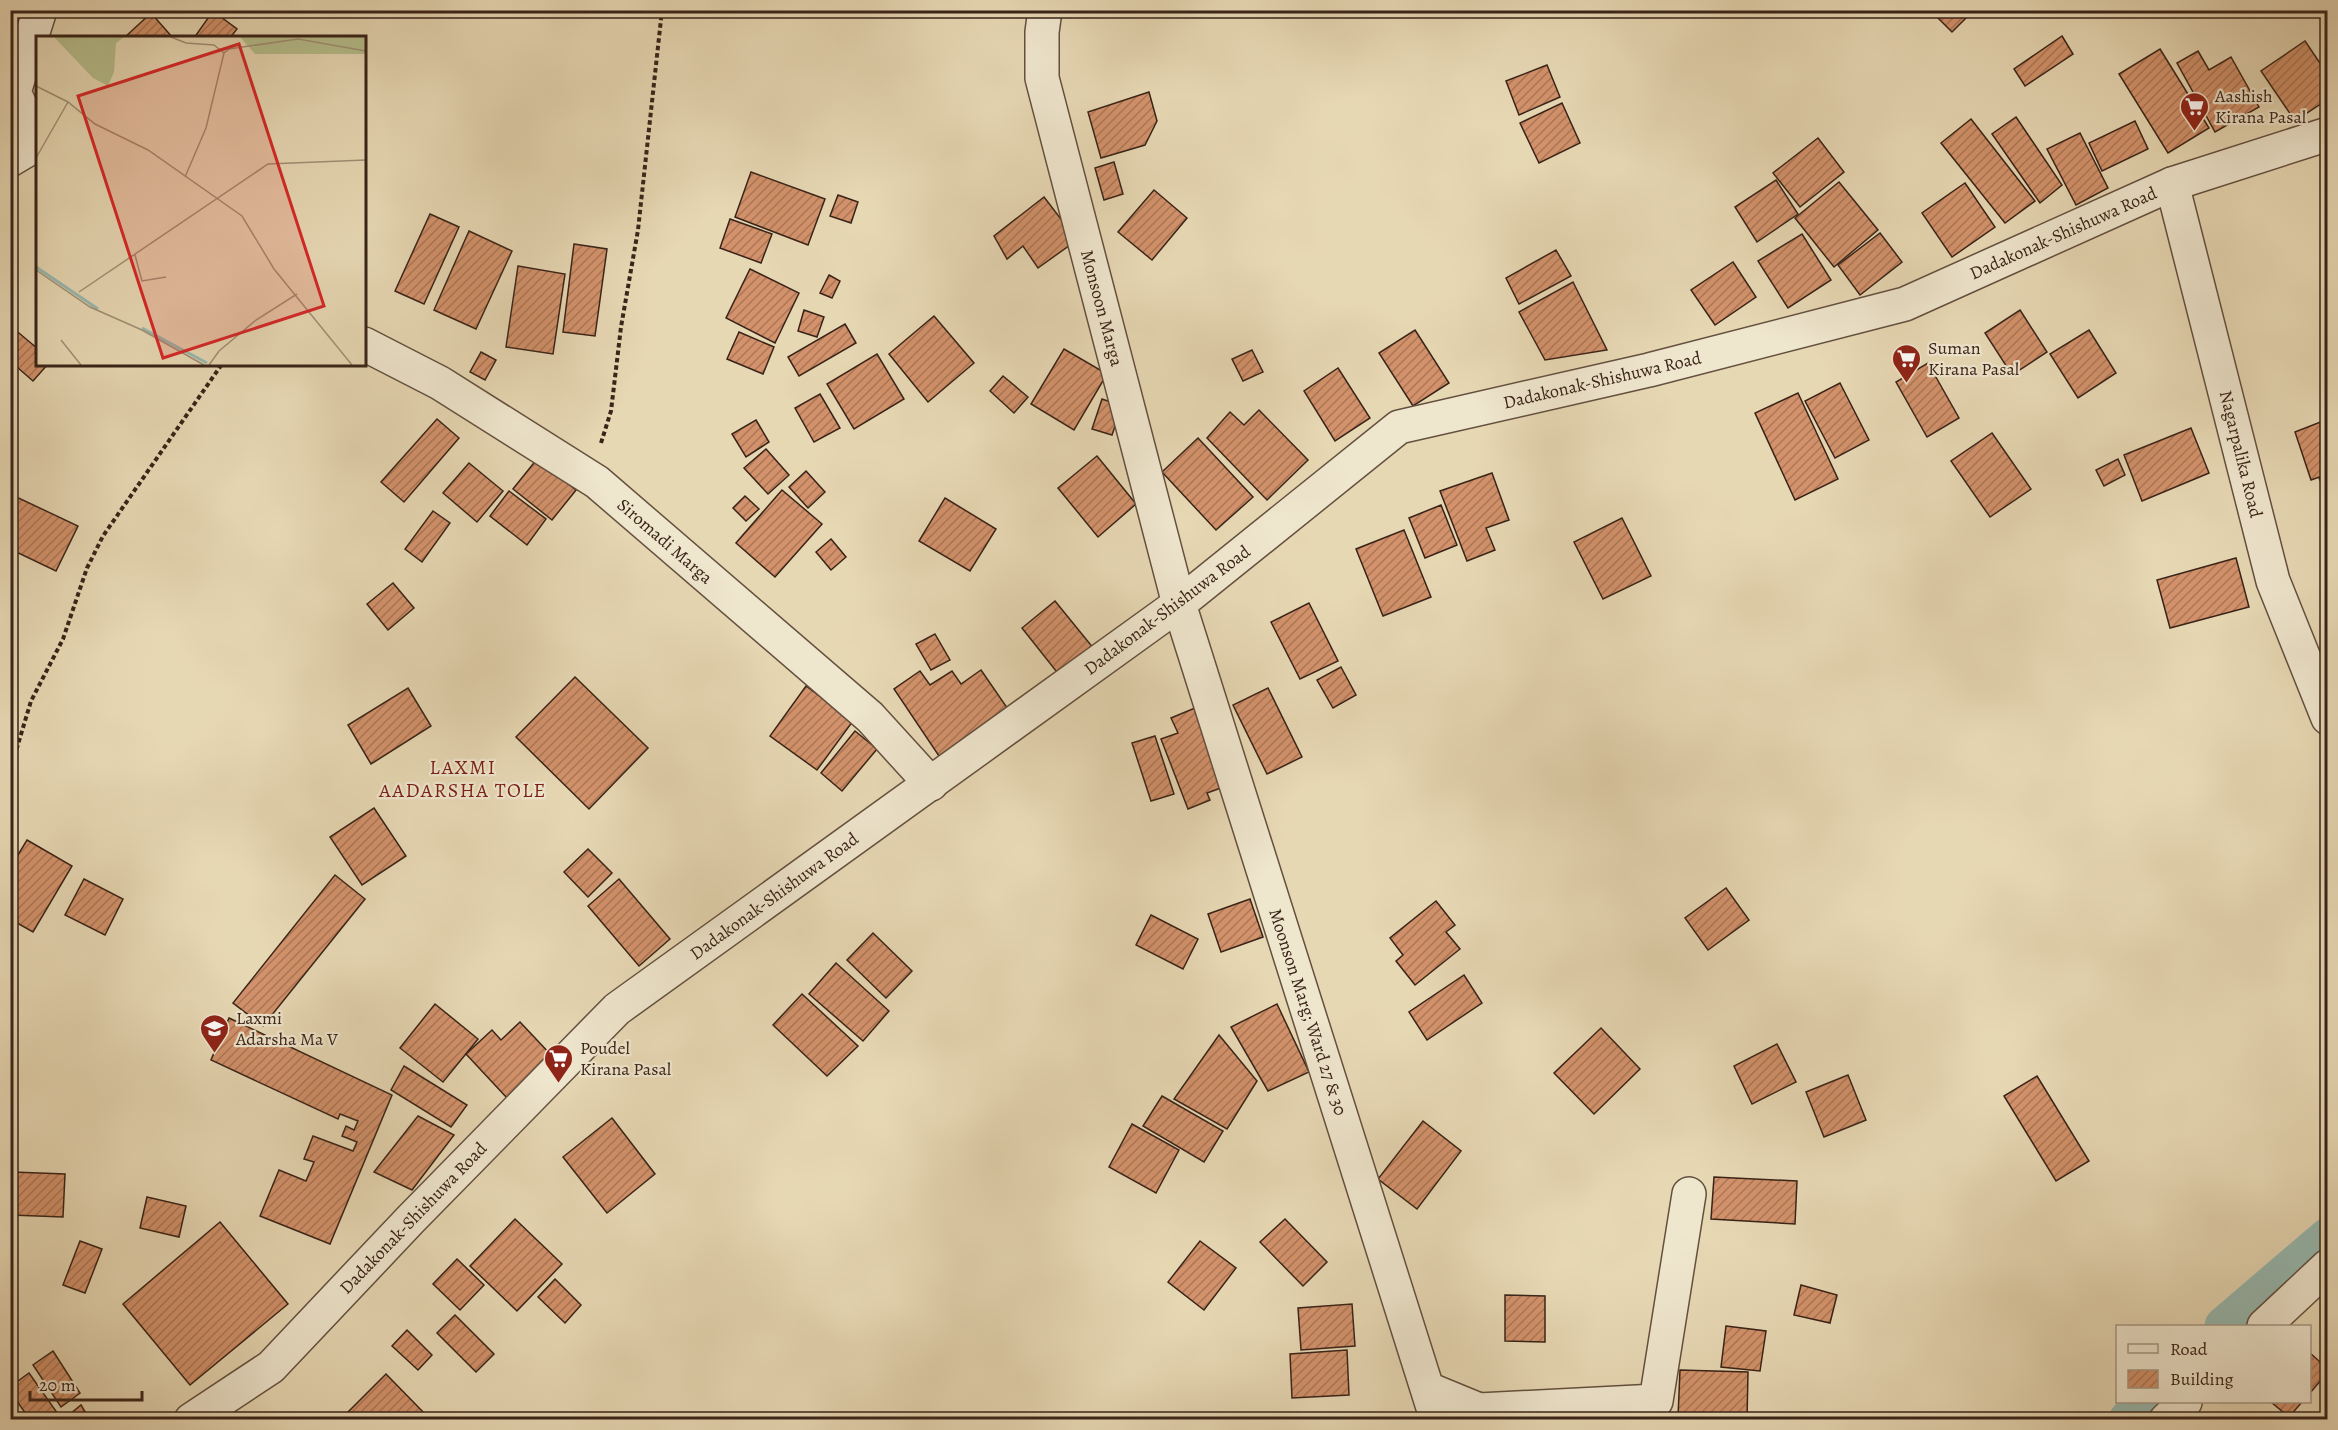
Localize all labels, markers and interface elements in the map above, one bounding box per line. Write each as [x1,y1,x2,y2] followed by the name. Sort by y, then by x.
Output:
[36,36,366,366] inset map
[2214,84,2307,129] place label: Aashish Kirana Pasal
[2178,90,2210,132] supermarket icon: Aashish Kirana Pasal
[1966,181,2161,285] street label: Dadakonak-Shishuwa Road
[1075,247,1129,370] street label: Monsoon Marga
[1928,336,2020,381] place label: Suman Kirana Pasal
[1891,342,1923,384] supermarket icon: Suman Kirana Pasal
[1501,345,1704,414] street label: Dadakonak-Shishuwa Road
[2214,388,2268,520] street label: Nagarpalika Road
[612,493,718,590] street label: Siromadi Marga
[1079,539,1255,681] street label: Dadakonak-Shishuwa Road
[378,754,547,804] district label: LAXMI AADARSHA TOLE
[685,827,863,965] street label: Dadakonak-Shishuwa Road
[1263,906,1353,1118] street label: Moonson Marg; Ward 27 & 30
[235,1006,338,1051] place label: Laxmi Adarsha Ma V
[199,1012,231,1054] school or university icon: Laxmi Adarsha Ma V
[580,1036,672,1081] place label: Poudel Kirana Pasal
[543,1042,575,1084] supermarket icon: Poudel Kirana Pasal
[334,1137,492,1299] street label: Dadakonak-Shishuwa Road
[2116,1325,2311,1403] legend
[2170,1337,2208,1361] text: Road
[30,1364,142,1402] scale bar
[2170,1367,2234,1391] text: Building
[39,1373,76,1397] text: 20 m

